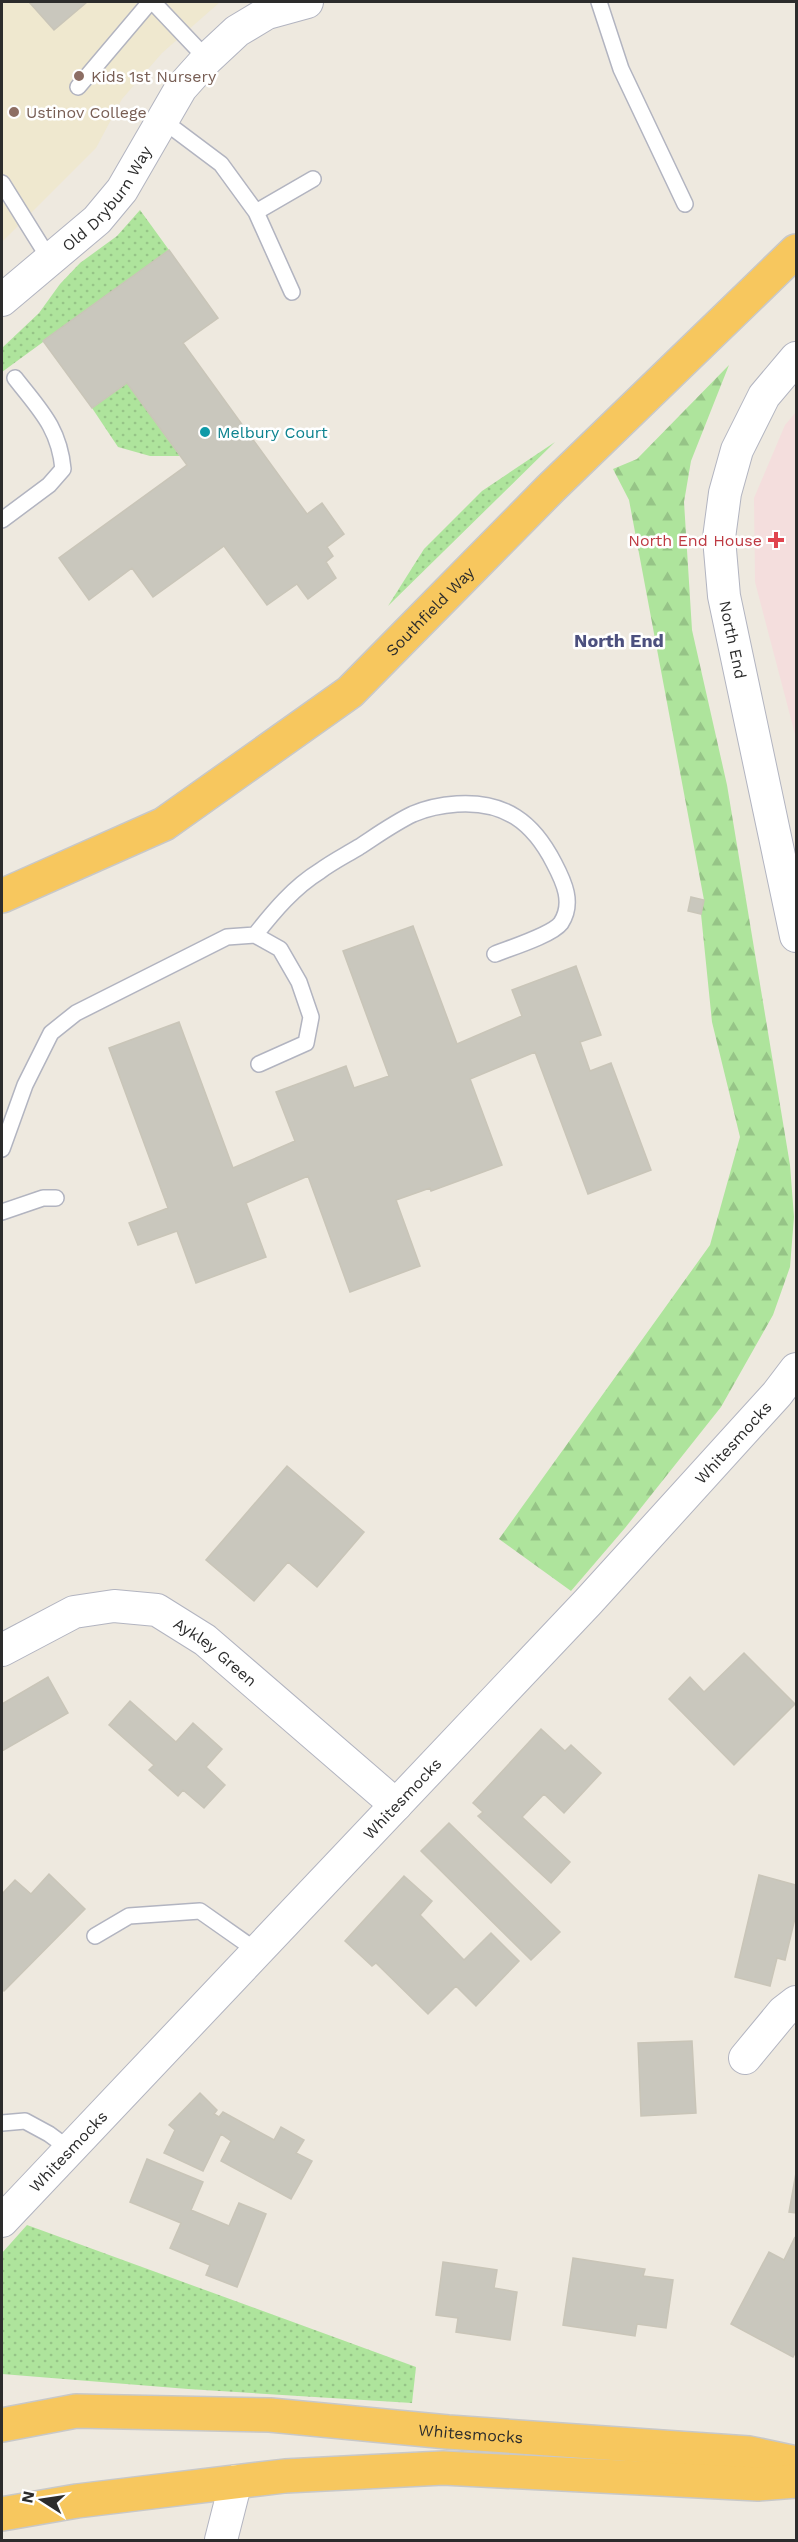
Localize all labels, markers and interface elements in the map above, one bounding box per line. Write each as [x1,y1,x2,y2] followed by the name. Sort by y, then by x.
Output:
[91,67,217,86] place label: Kids 1st Nursery
[72,69,86,83] marker: Kids 1st Nursery
[26,103,147,122] place label: Ustinov College
[7,105,21,119] marker: Ustinov College
[58,142,155,255] street label: Old Dryburn Way
[217,423,328,442] place label: Melbury Court
[198,425,212,439] marker: Melbury Court
[628,531,762,550] place label: North End House
[767,531,785,549] marker: North End House
[382,562,478,660] street label: Southfield Way
[716,599,751,681] street label: North End
[574,630,664,651] district label: North End
[691,1397,775,1488] street label: Whitesmocks
[170,1613,261,1690] street label: Aykley Green
[359,1754,445,1843] street label: Whitesmocks
[25,2107,111,2196] street label: Whitesmocks
[418,2420,524,2447] street label: Whitesmocks
[12,2470,72,2530] north arrow
[17,2489,38,2505] text: N

